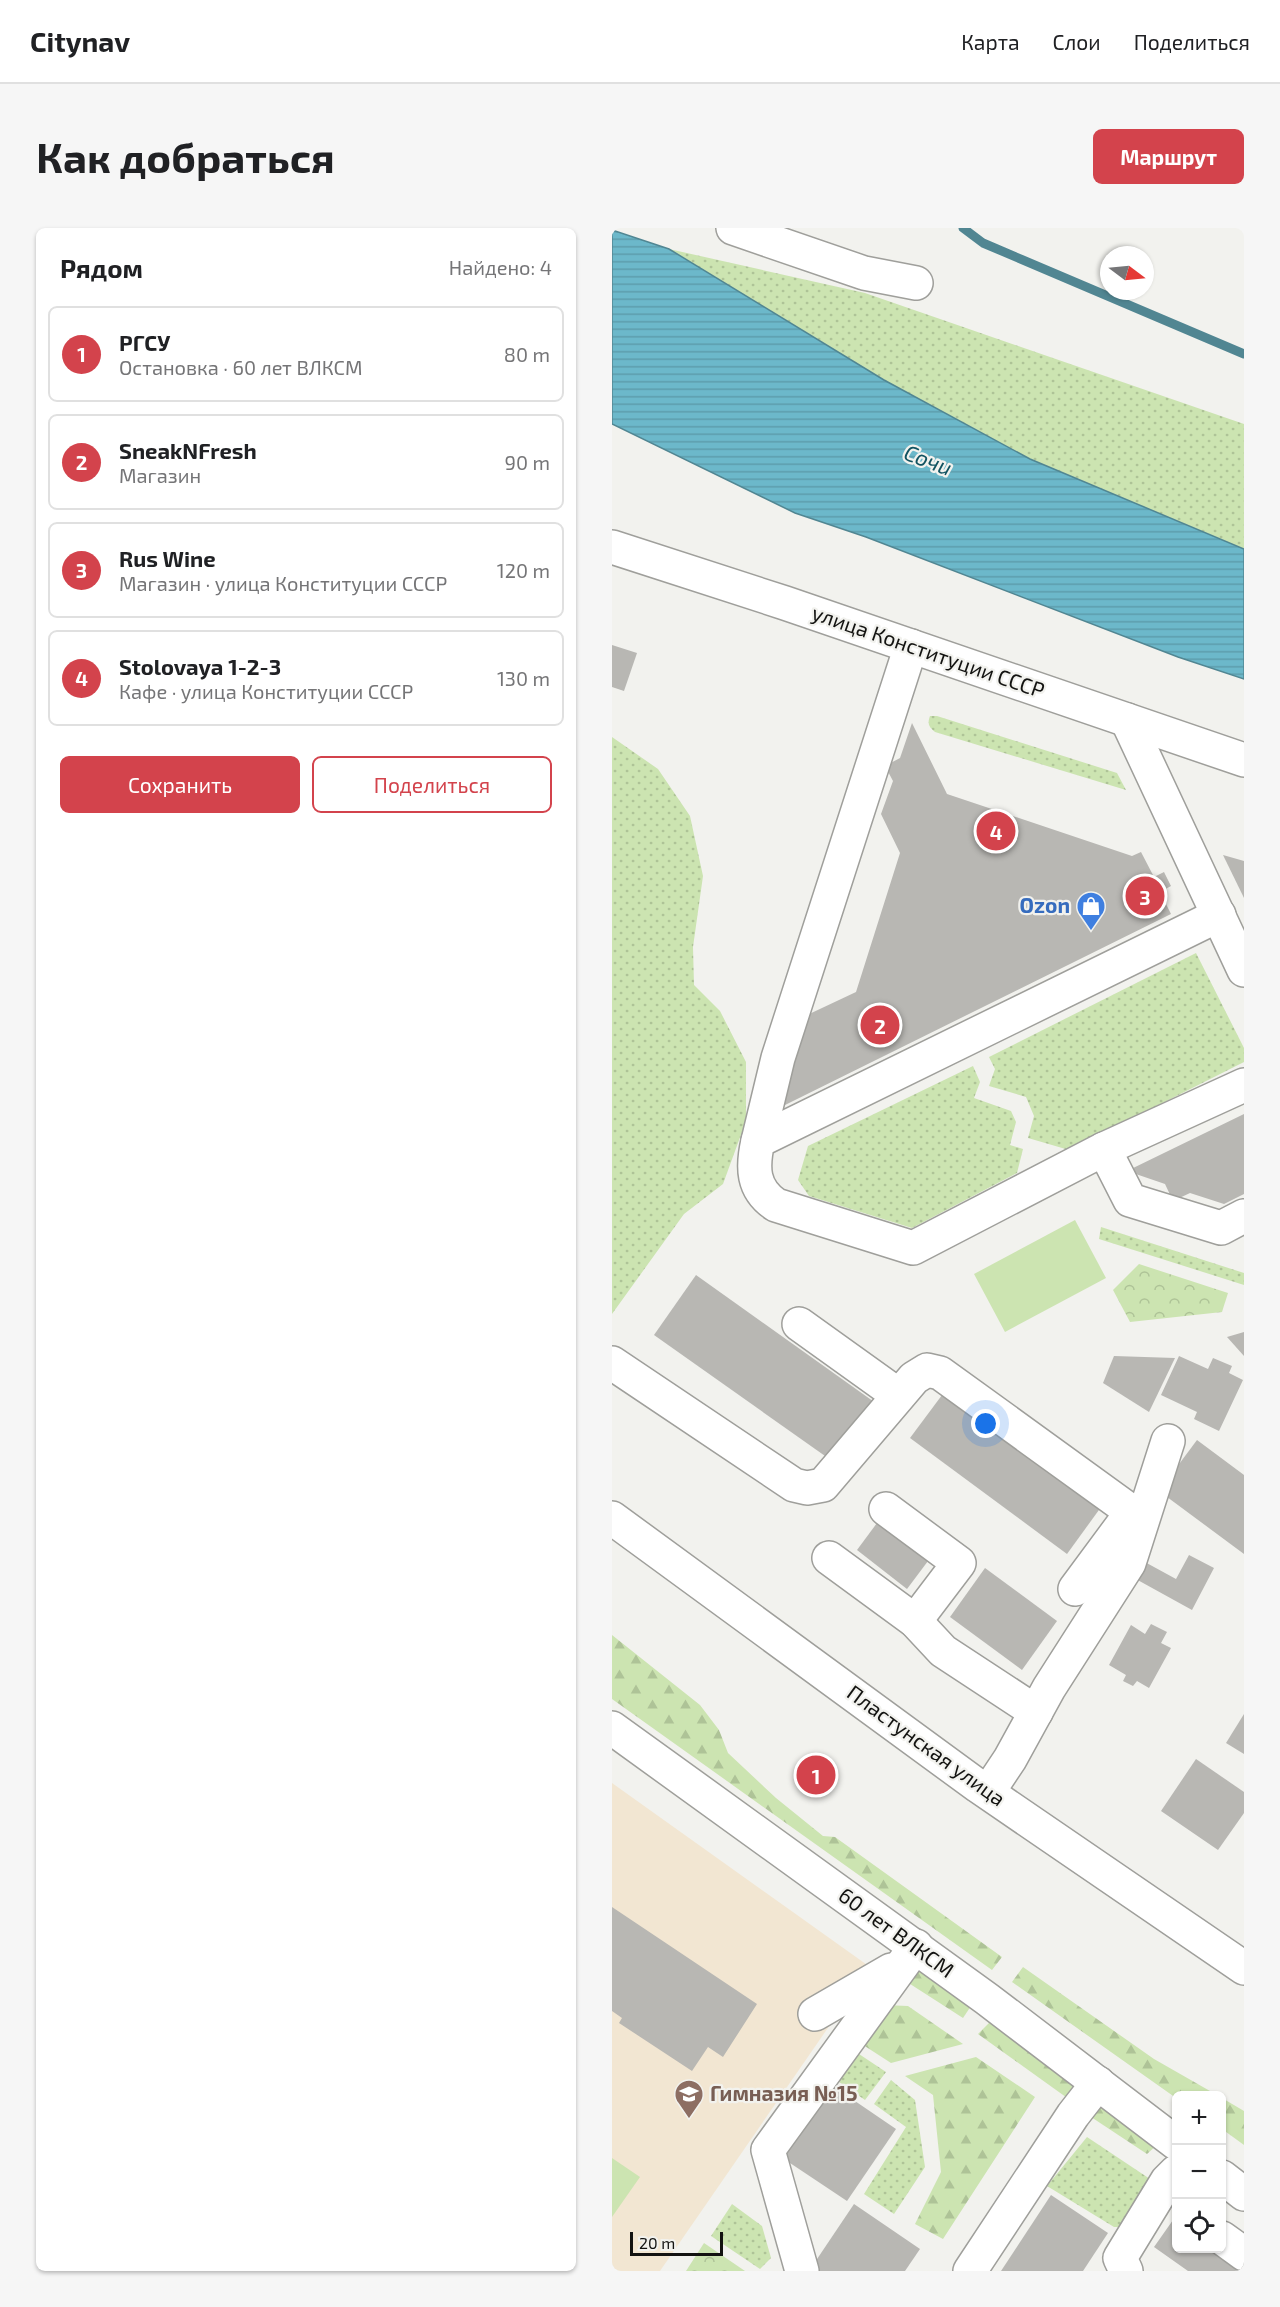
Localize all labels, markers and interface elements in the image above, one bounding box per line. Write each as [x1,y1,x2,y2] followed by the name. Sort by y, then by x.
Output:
[30,24,130,58] text: Citynav
[961,29,1020,54] text: Карта
[1053,29,1101,54] text: Слои
[1134,29,1250,54] text: Поделиться
[1093,129,1244,184] button: Маршрут
[36,131,335,181] text: Как добраться
[1100,246,1154,300] north arrow
[60,252,143,283] text: Рядом
[449,255,552,279] text: Найдено: 4
[119,329,170,355] text: РГСУ
[77,342,86,366] text: 1
[504,342,550,366] text: 80 m
[119,355,363,379] text: Остановка · 60 лет ВЛКСМ
[119,437,257,463] text: SneakNFresh
[901,438,956,480] water label: Сочи
[76,450,87,474] text: 2
[505,450,550,474] text: 90 m
[119,463,201,487] text: Магазин
[119,545,216,571] text: Rus Wine
[76,558,87,582] text: 3
[497,558,550,582] text: 120 m
[119,571,447,595] text: Магазин · улица Конституции СССР
[809,599,1048,703] street label: улица Конституции СССР
[119,653,281,679] text: Stolovaya 1-2-3
[75,666,88,690] text: 4
[497,666,550,690] text: 130 m
[119,679,413,703] text: Кафе · улица Конституции СССР
[60,756,300,813] button: Сохранить
[312,756,552,813] button: Поделиться
[976,808,1016,854] pin: 4
[1126,874,1164,918] pin: 3
[1075,890,1107,932] shop icon: Ozon
[1020,892,1070,917] place label: Ozon
[860,1002,900,1048] pin: 2
[971,1409,1000,1438] your location
[842,1679,1011,1811] street label: Пластунская улица
[796,1752,836,1798] pin: 1
[834,1882,959,1982] street label: 60 лет ВЛКСМ
[673,2078,705,2120] school or university icon: Гимназия №15
[710,2080,858,2105] place label: Гимназия №15
[1172,2091,1226,2253] map controls
[1172,2091,1226,2145] button: +
[1172,2145,1226,2199] button: −
[1172,2199,1226,2253] button: locate
[630,2229,723,2256] scale bar
[639,2233,675,2252] text: 20 m

